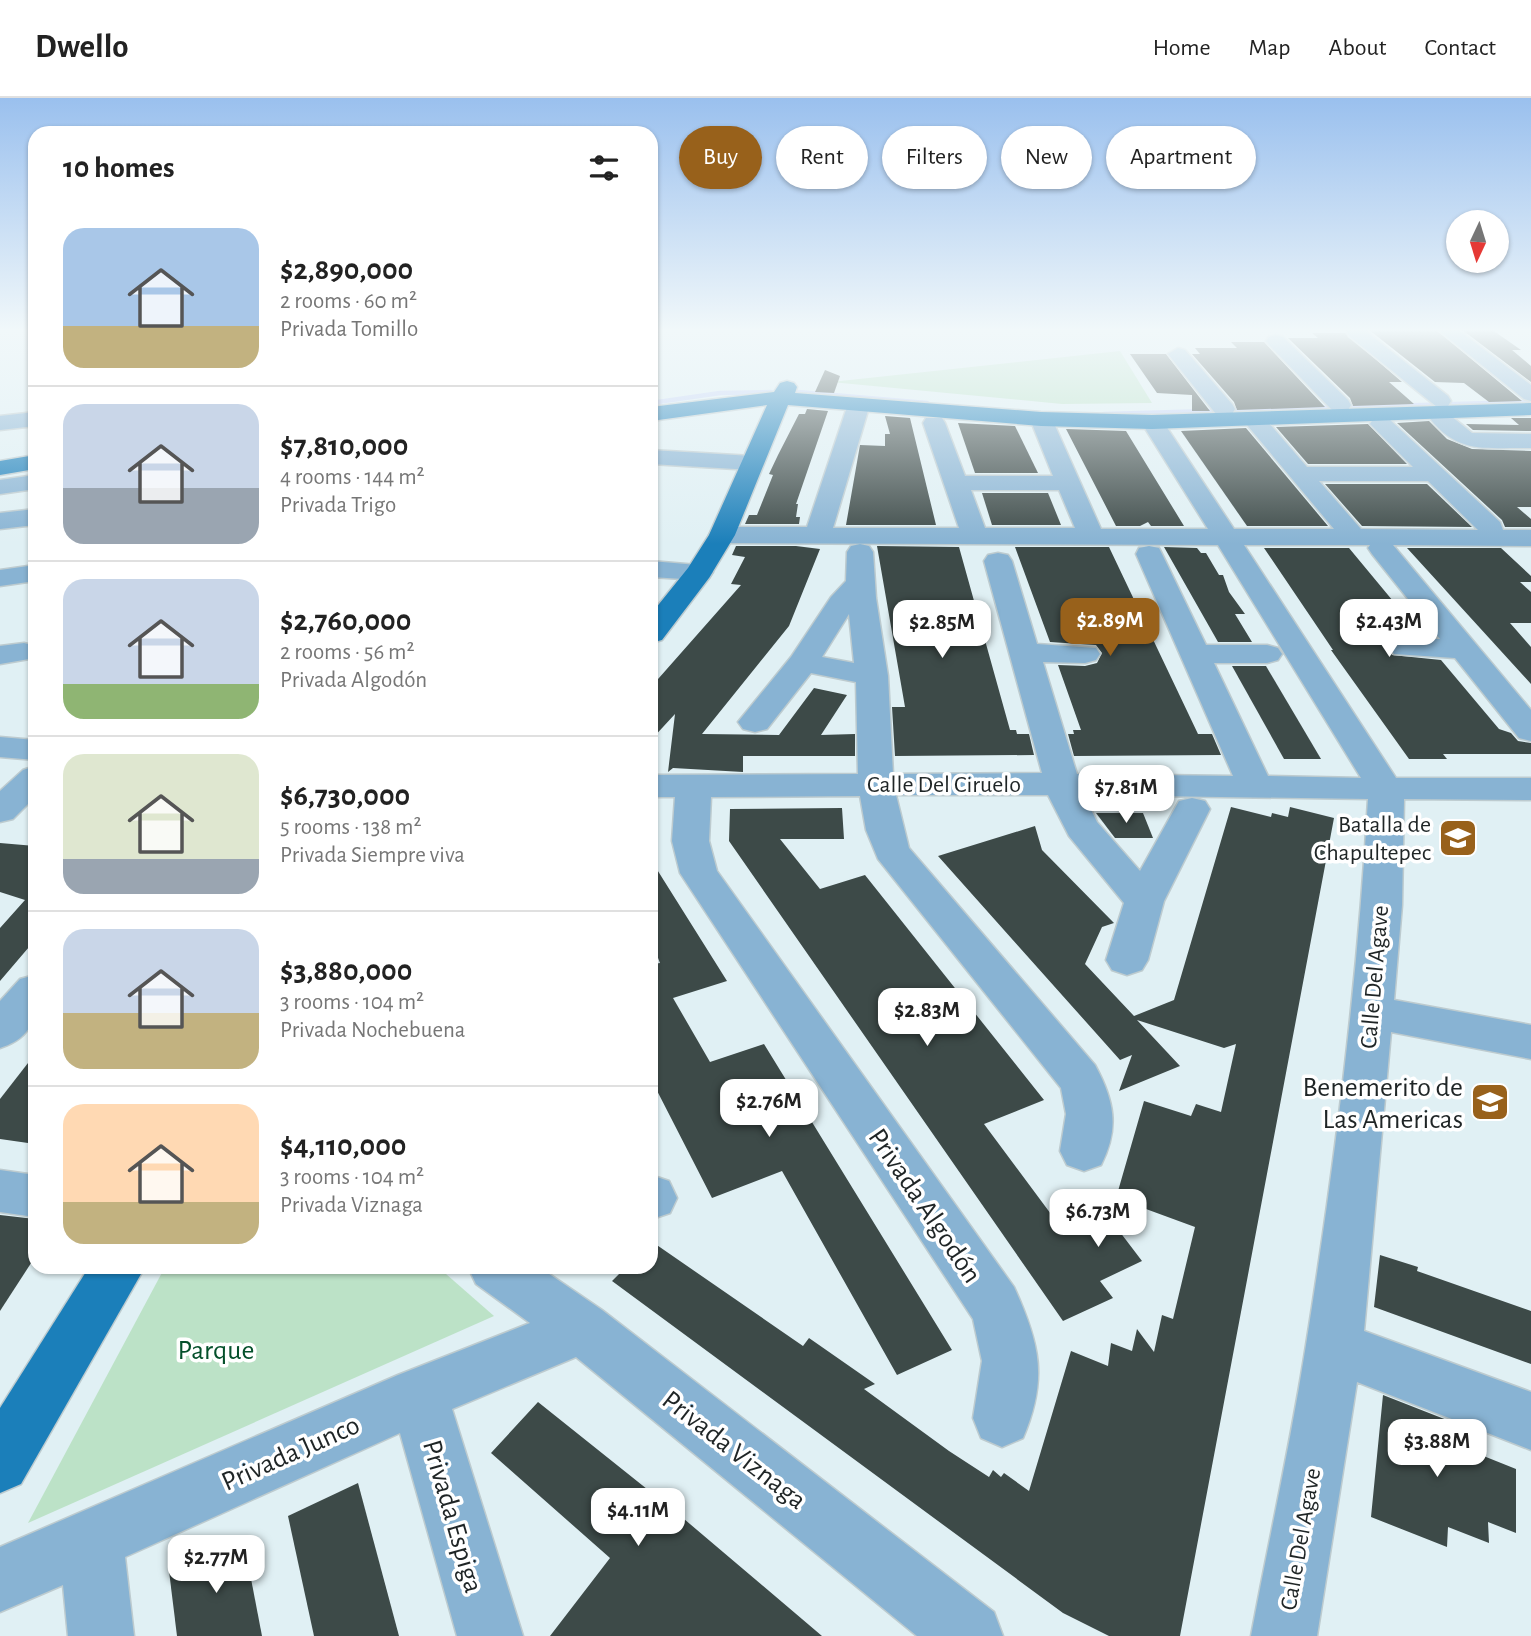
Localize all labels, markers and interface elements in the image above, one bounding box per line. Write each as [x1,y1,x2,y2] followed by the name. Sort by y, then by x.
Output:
[35,31,129,64] text: Dwello
[1153,36,1211,60] text: Home
[1249,36,1291,60] text: Map
[1329,36,1386,60] text: About
[1424,36,1496,60] text: Contact
[679,126,762,189] chip: Buy
[776,126,868,189] chip: Rent
[882,126,987,189] chip: Filters
[1001,126,1092,189] chip: New
[1106,126,1256,189] chip: Apartment
[585,149,623,187] icon: filters
[63,153,174,183] text: 10 homes
[1446,210,1508,273] north arrow
[1446,210,1509,273] map controls
[280,255,413,285] text: $2,890,000
[119,256,203,340] icon: home
[280,290,417,313] text: 2 rooms · 60 m²
[280,318,418,341] text: Privada Tomillo
[280,431,408,461] text: $7,810,000
[119,432,203,516] icon: home
[280,466,425,489] text: 4 rooms · 144 m²
[280,494,396,517] text: Privada Trigo
[1053,598,1167,658] pin: $2.89M
[1332,600,1446,659] pin: $2.43M
[885,601,999,660] pin: $2.85M
[280,606,411,636] text: $2,760,000
[119,607,203,691] icon: home
[1076,609,1144,632] text: $2.89M
[1356,610,1422,633] text: $2.43M
[909,611,975,634] text: $2.85M
[280,641,414,664] text: 2 rooms · 56 m²
[280,669,427,692] text: Privada Algodón
[1069,766,1183,825] pin: $7.81M
[867,773,1021,797] street label: Calle Del Ciruelo
[1094,776,1158,799] text: $7.81M
[280,781,410,811] text: $6,730,000
[119,782,203,866] icon: home
[1314,813,1431,865] place label: Batalla de Chapultepec
[280,816,421,839] text: 5 rooms · 138 m²
[1437,817,1479,859] school or university icon: Batalla de Chapultepec
[280,844,465,867] text: Privada Siempre viva
[1357,904,1393,1050] street label: Calle Del Agave
[280,956,412,986] text: $3,880,000
[119,957,203,1041] icon: home
[870,988,984,1048] pin: $2.83M
[280,991,424,1014] text: 3 rooms · 104 m²
[894,999,960,1022] text: $2.83M
[280,1019,466,1042] text: Privada Nochebuena
[1303,1074,1463,1134] place label: Benemerito de Las Americas
[712,1080,826,1139] pin: $2.76M
[1469,1081,1511,1123] school or university icon: Benemerito de Las Americas
[736,1090,802,1113] text: $2.76M
[863,1124,986,1288] street label: Privada Algodón
[280,1131,406,1161] text: $4,110,000
[119,1132,203,1216] icon: home
[280,1166,424,1189] text: 3 rooms · 104 m²
[1041,1190,1155,1249] pin: $6.73M
[280,1194,423,1217] text: Privada Viznaga
[1066,1200,1130,1223] text: $6.73M
[178,1337,254,1365] park label: Parque
[657,1386,811,1515] street label: Privada Viznaga
[218,1411,364,1497] street label: Privada Junco
[1380,1420,1494,1479] pin: $3.88M
[1404,1430,1470,1453] text: $3.88M
[417,1437,487,1596] street label: Privada Espiga
[1277,1466,1325,1612] street label: Calle Del Agave
[581,1488,695,1548] pin: $4.11M
[607,1499,669,1522] text: $4.11M
[159,1536,273,1595] pin: $2.77M
[184,1546,248,1569] text: $2.77M

